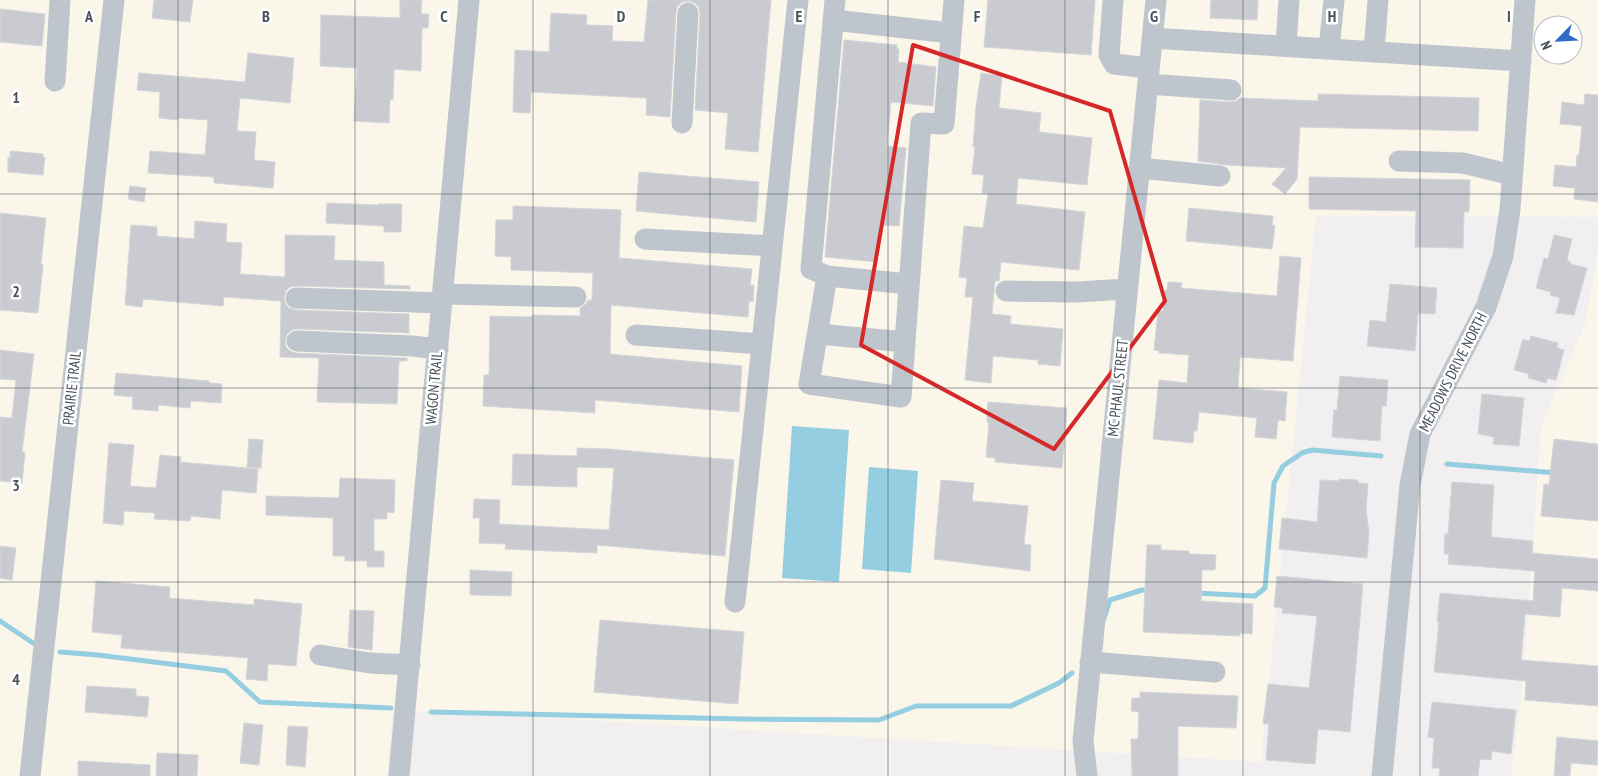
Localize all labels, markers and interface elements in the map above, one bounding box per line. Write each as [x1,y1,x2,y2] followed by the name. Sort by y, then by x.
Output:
[84,6,94,26] text: A
[262,6,270,26] text: B
[440,6,448,26] text: C
[617,6,626,26] text: D
[796,6,803,26] text: E
[974,6,981,26] text: F
[1150,6,1158,26] text: G
[1328,6,1336,26] text: H
[1507,6,1511,26] text: I
[1533,15,1583,65] north arrow
[1536,38,1556,52] text: N
[12,87,20,107] text: 1
[12,281,20,301] text: 2
[1414,309,1491,435] street label: MEADOWS DRIVE NORTH
[1103,338,1132,437] street label: MC PHAUL STREET
[58,349,85,426] street label: PRAIRIE TRAIL
[421,350,446,425] street label: WAGON TRAIL
[12,475,20,495] text: 3
[12,669,20,689] text: 4

